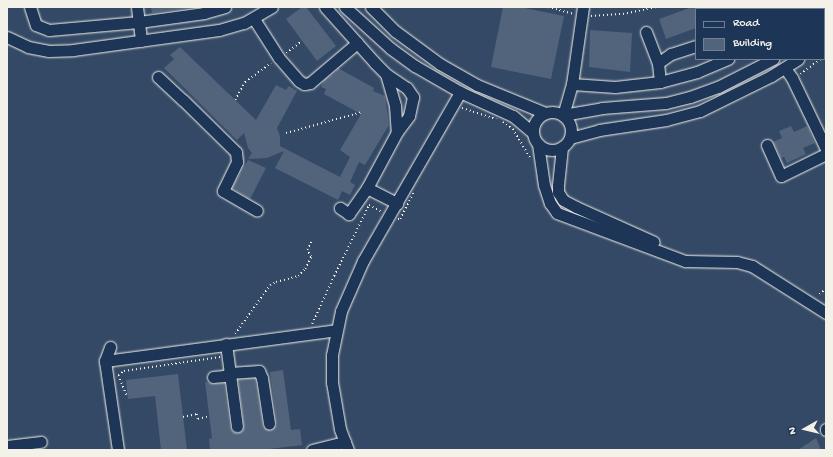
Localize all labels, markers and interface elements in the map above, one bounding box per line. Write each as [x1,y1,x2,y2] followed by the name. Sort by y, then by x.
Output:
[695,8,825,60] legend
[733,17,759,31] text: Road
[733,37,772,51] text: Building
[785,409,825,449] north arrow
[787,426,800,435] text: N

